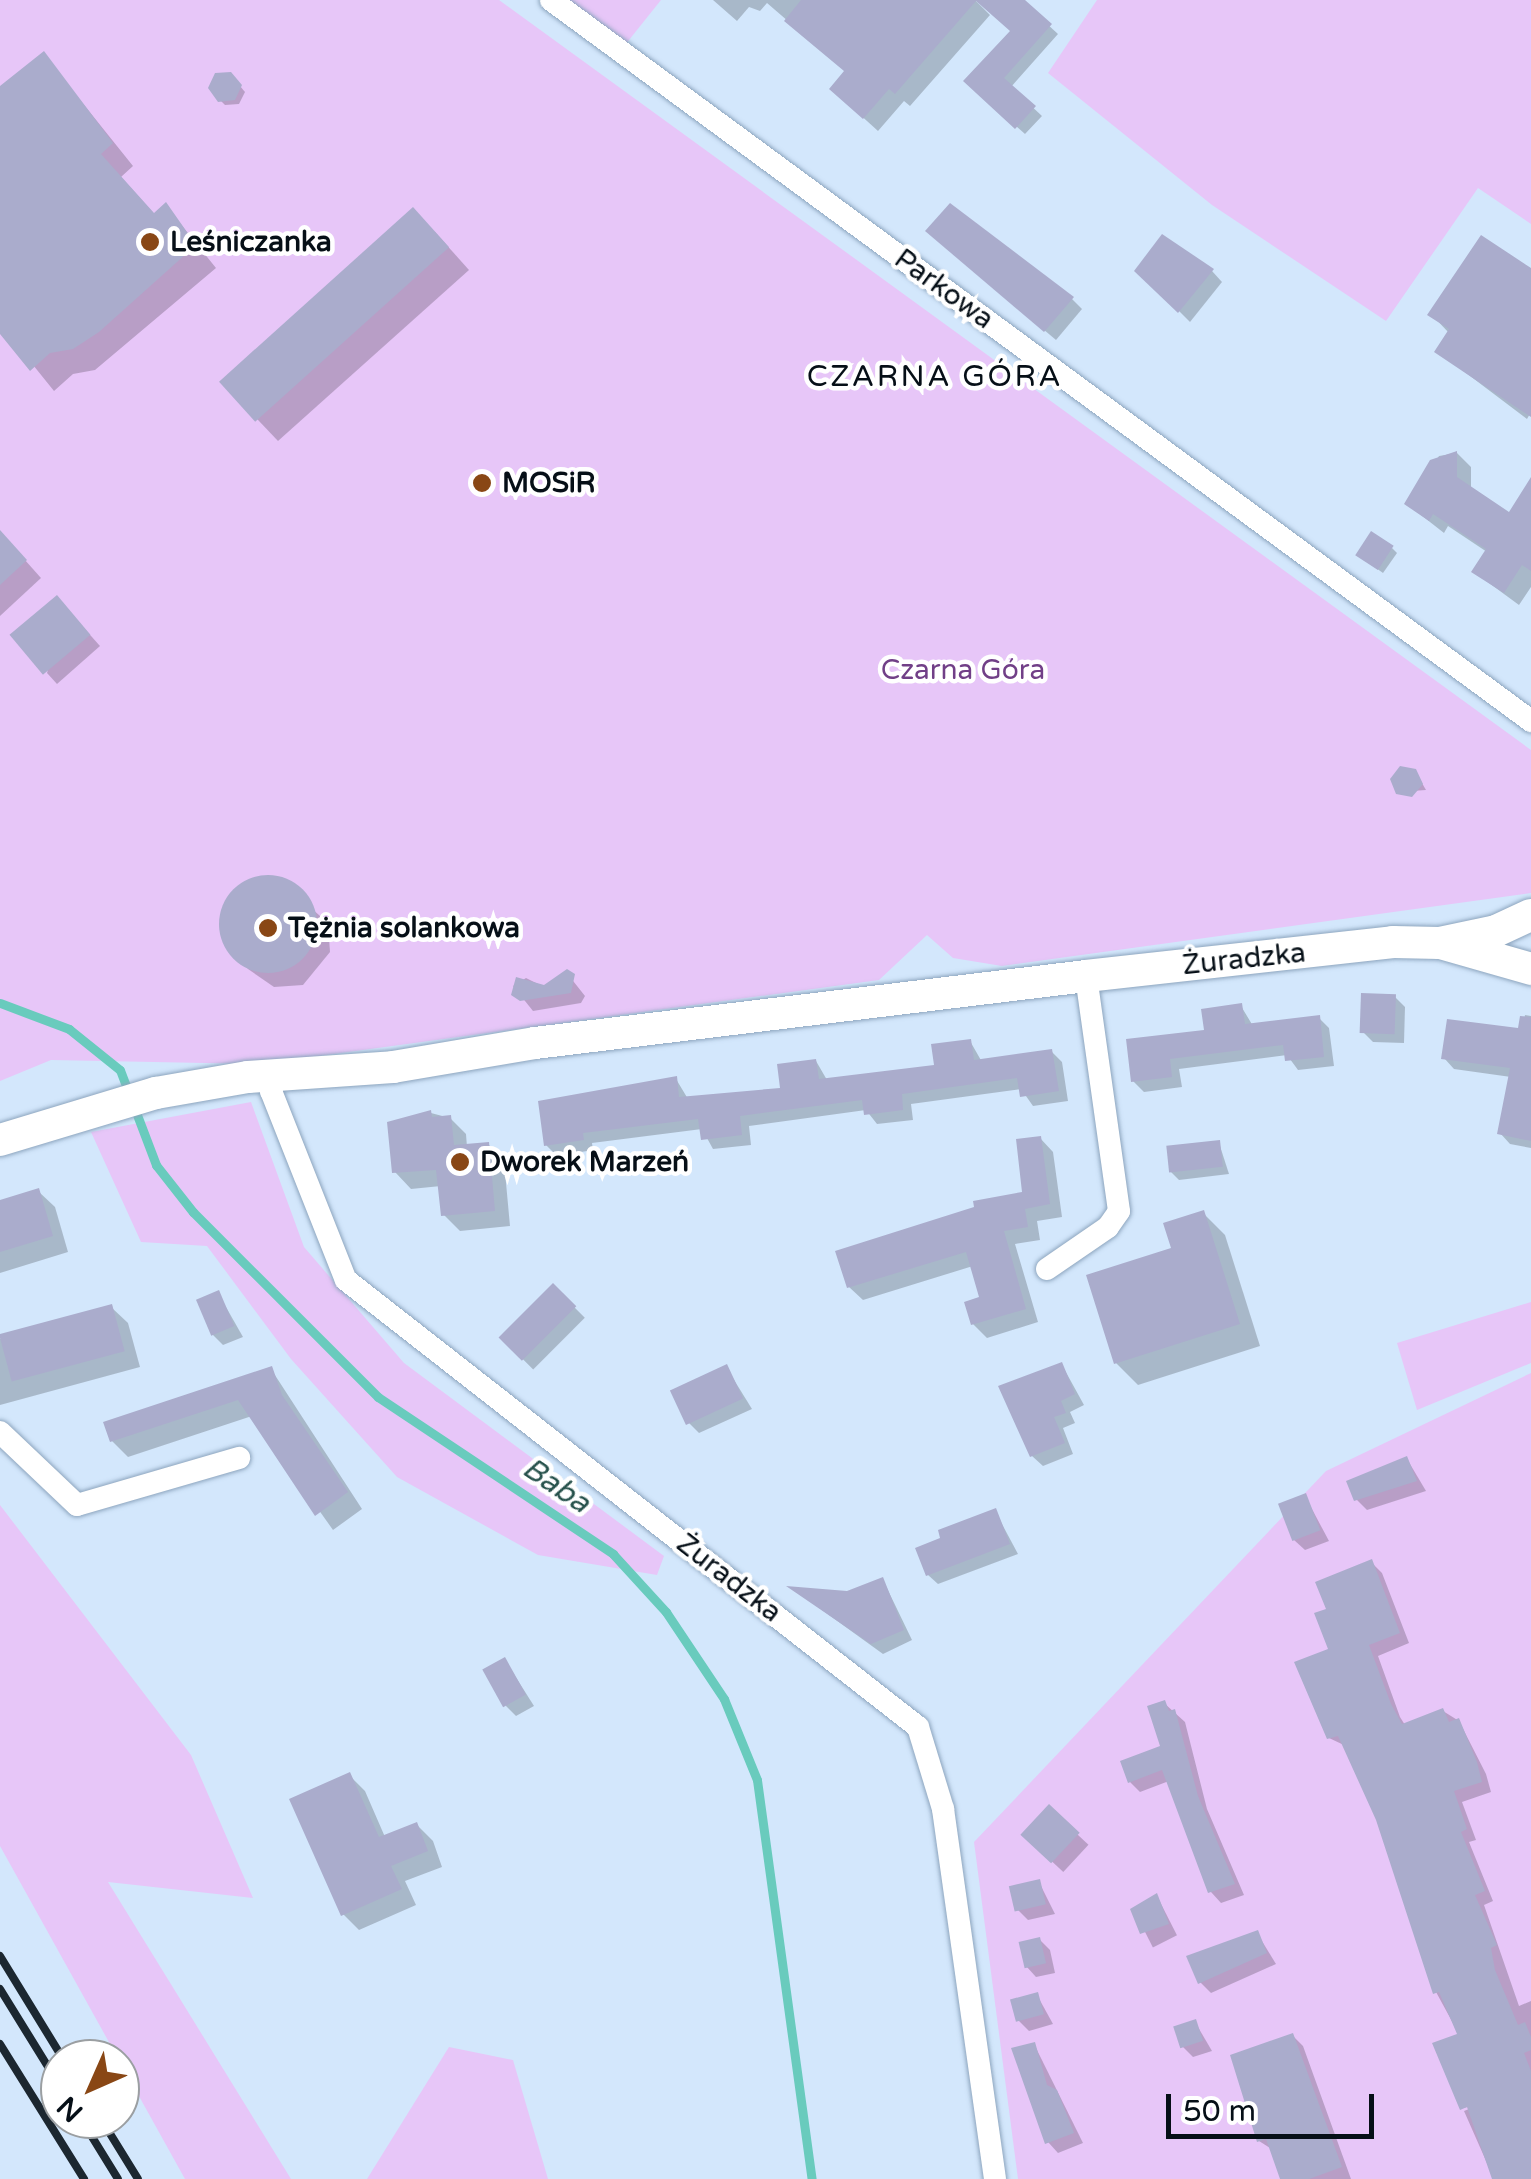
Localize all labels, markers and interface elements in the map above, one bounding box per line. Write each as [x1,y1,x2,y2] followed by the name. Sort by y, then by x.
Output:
[170,225,332,259] place label: Leśniczanka
[139,231,161,253] marker: Leśniczanka
[888,242,1000,336] street label: Parkowa
[807,359,1063,395] district label: CZARNA GÓRA
[502,466,595,500] place label: MOSiR
[471,472,493,494] marker: MOSiR
[881,653,1045,687] park label: Czarna Góra
[288,911,520,945] place label: Tężnia solankowa
[257,917,279,939] marker: Tężnia solankowa
[1181,936,1307,982] street label: Żuradzka
[480,1145,689,1179] place label: Dworek Marzeń
[449,1151,471,1173] marker: Dworek Marzeń
[515,1451,597,1521] water label: Baba
[670,1527,788,1629] street label: Żuradzka
[40,2039,140,2139] north arrow
[1171,2074,1378,2136] scale bar
[50,2089,90,2129] text: N
[1183,2093,1256,2130] text: 50 m

